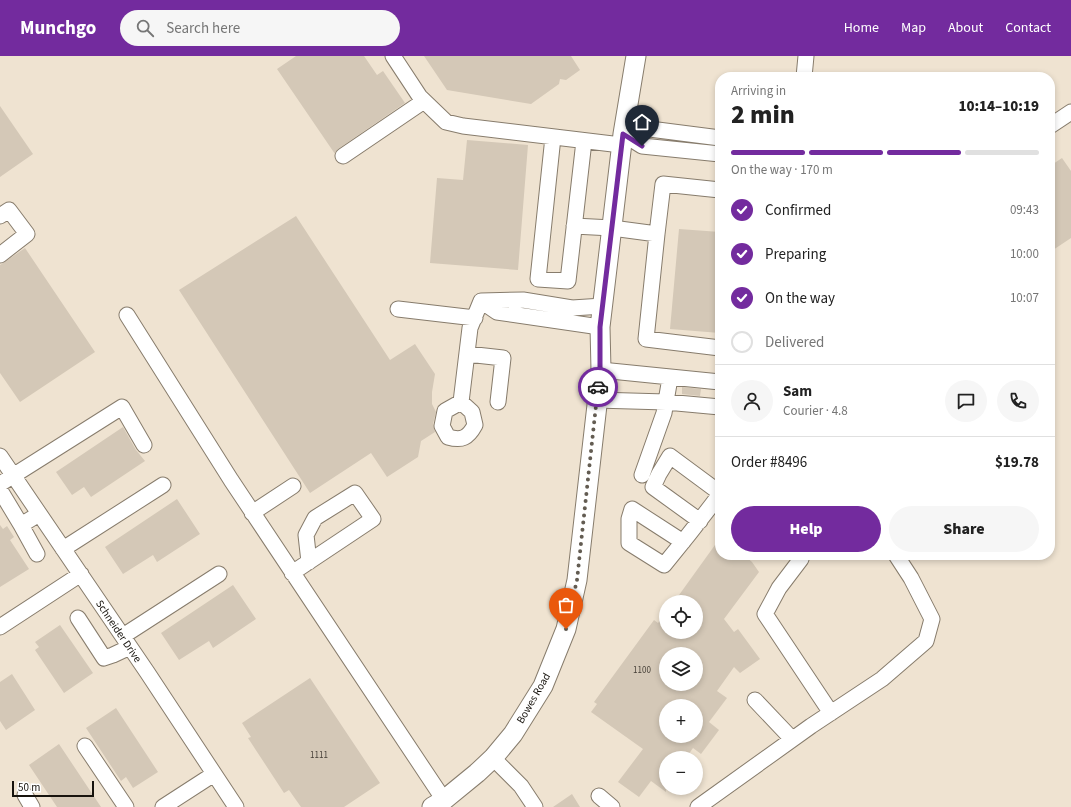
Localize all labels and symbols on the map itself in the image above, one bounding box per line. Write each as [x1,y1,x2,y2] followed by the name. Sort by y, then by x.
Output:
[625,105,659,146] pin
[578,367,618,407] courier
[549,588,583,629] pin
[92,597,145,666] street label: Schneider Drive
[633,664,651,677] house number: 1100
[513,670,554,726] street label: Bowes Road
[310,749,328,762] house number: 1111
[12,779,94,798] scale bar

